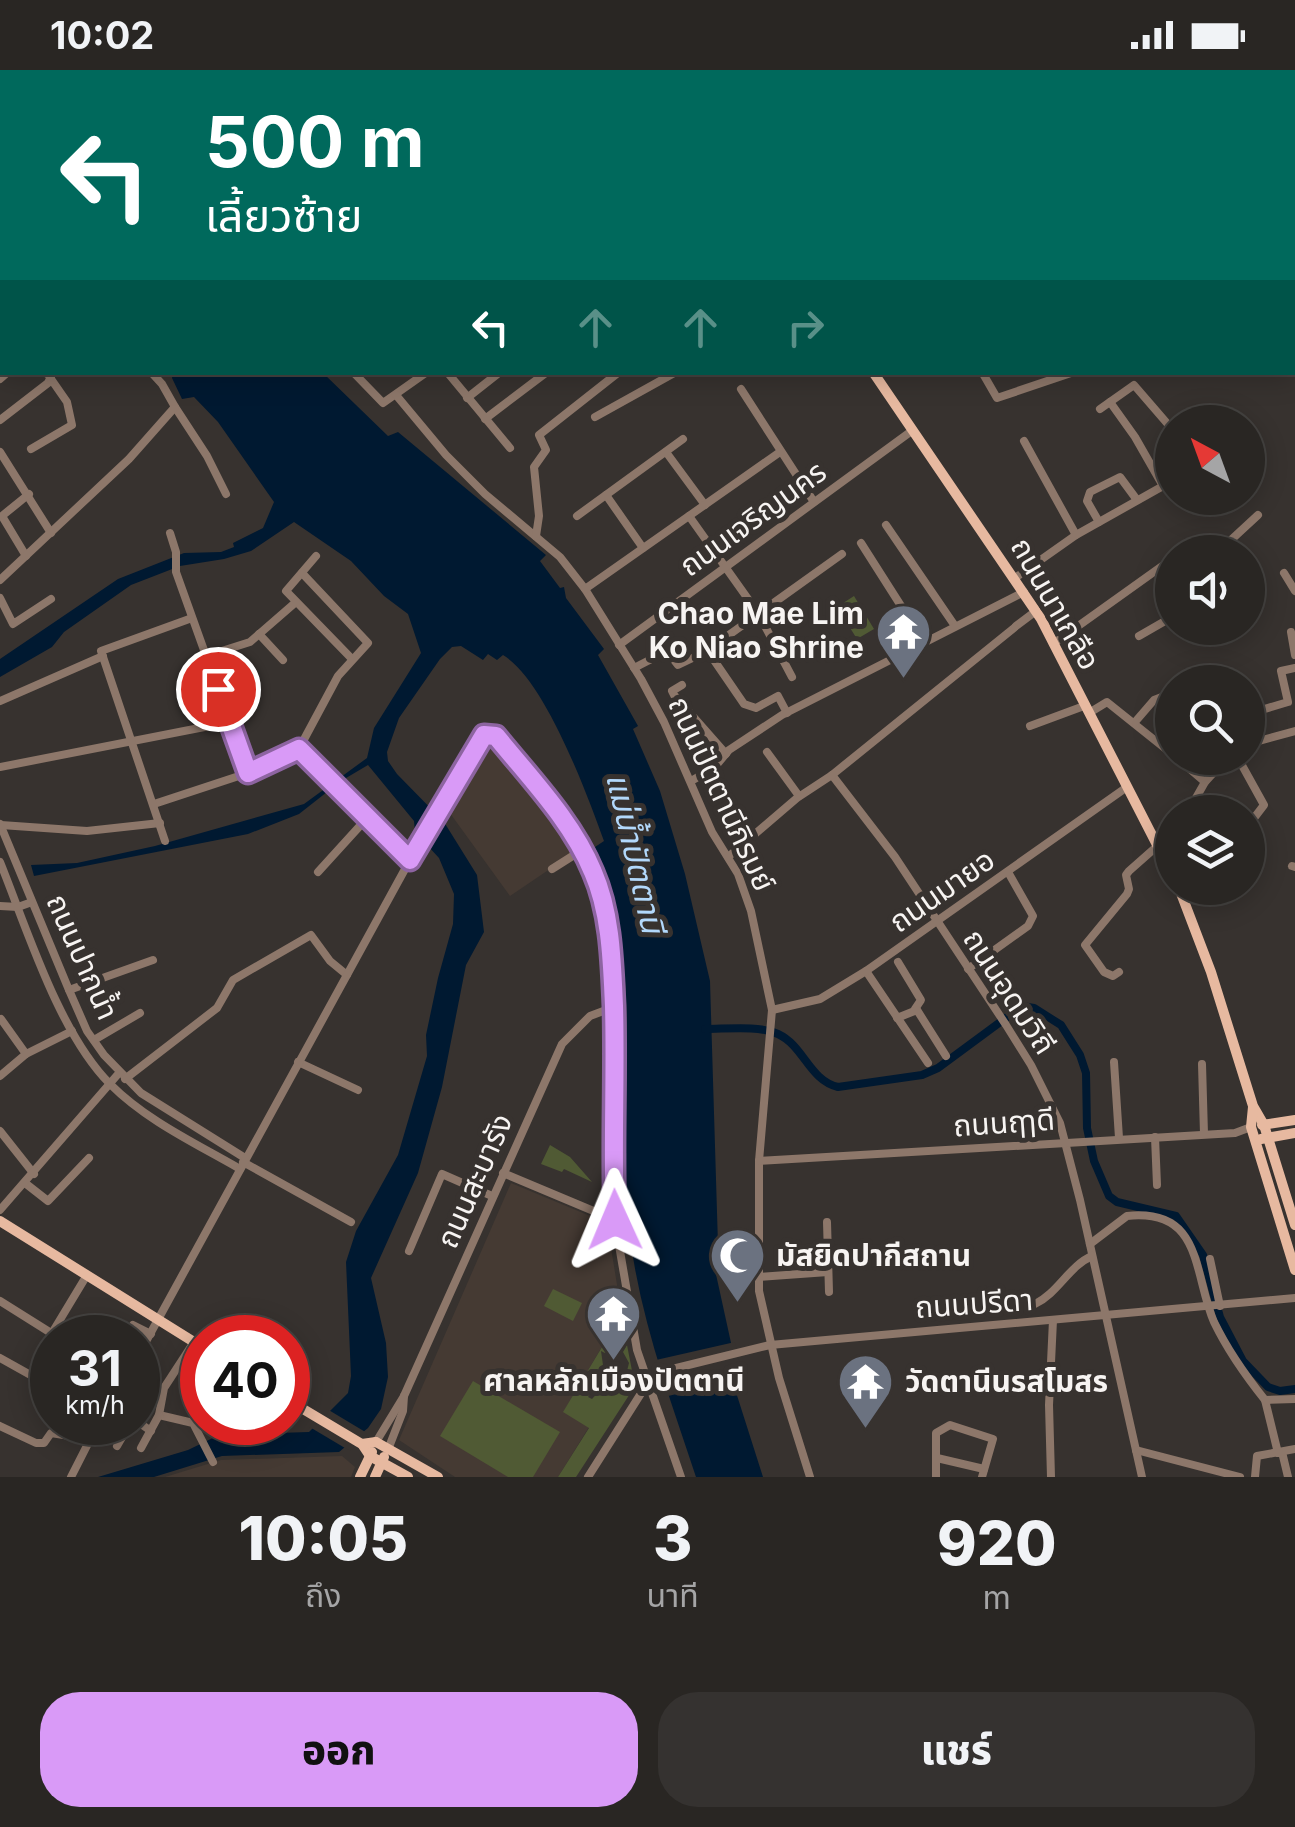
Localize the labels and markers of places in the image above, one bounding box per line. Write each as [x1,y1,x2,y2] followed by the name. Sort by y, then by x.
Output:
[649,595,864,665] place label: Chao Mae Lim Ko Niao Shrine
[873,601,933,680] temple icon: Chao Mae Lim Ko Niao Shrine
[176,647,261,732] pin
[707,1226,767,1305] mosque icon: มัสยิดปากีสถาน
[776,1237,971,1273] place label: มัสยิดปากีสถาน
[584,1283,644,1362] temple icon: ศาลหลักเมืองปัตตานี
[836,1352,896,1431] temple icon: วัดตานีนรสโมสร
[483,1362,745,1398] place label: ศาลหลักเมืองปัตตานี
[905,1363,1108,1399] place label: วัดตานีนรสโมสร

